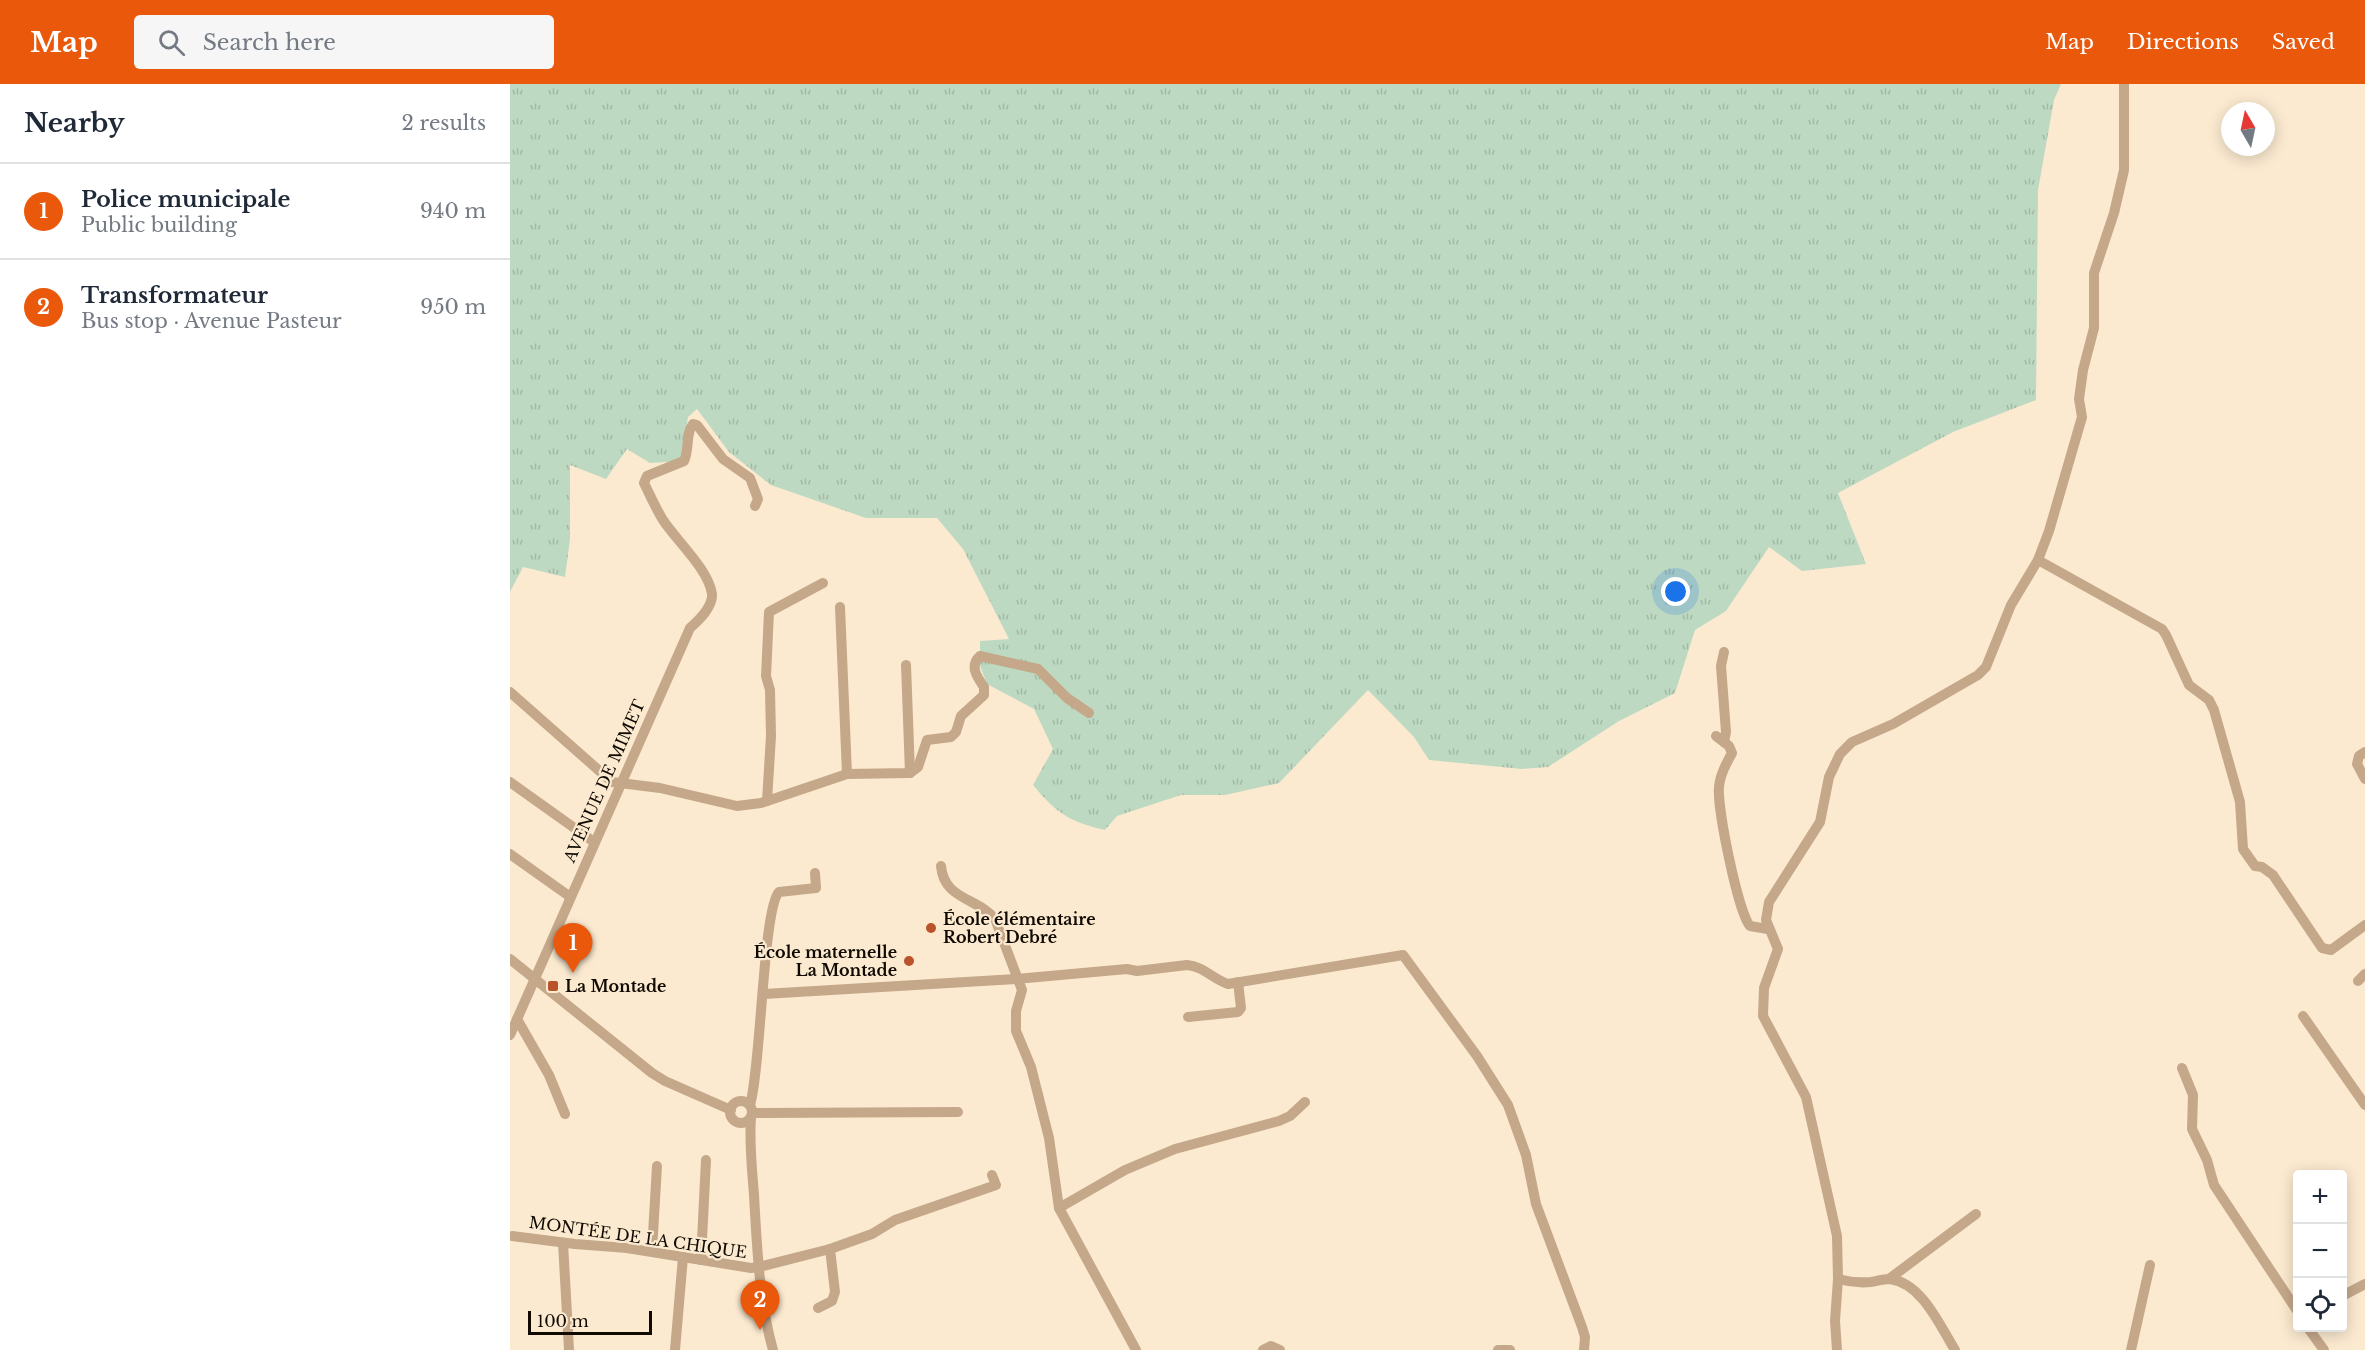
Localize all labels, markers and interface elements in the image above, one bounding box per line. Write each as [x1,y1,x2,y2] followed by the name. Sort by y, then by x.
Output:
[134,15,554,69] search box
[30,25,98,60] text: Map
[155,26,188,59] icon: search
[203,29,336,56] text: Search here
[2045,29,2094,55] text: Map
[2127,29,2239,55] text: Directions
[2272,29,2335,55] text: Saved
[2221,102,2275,156] north arrow
[24,107,125,139] text: Nearby
[402,111,486,135] text: 2 results
[81,186,291,213] text: Police municipale
[39,199,48,223] text: 1
[420,199,486,223] text: 940 m
[81,213,237,237] text: Public building
[81,282,268,309] text: Transformateur
[37,295,50,319] text: 2
[420,295,486,319] text: 950 m
[81,309,342,333] text: Bus stop · Avenue Pasteur
[1661,577,1690,606] your location
[559,696,649,866] street label: AVENUE DE MIMET
[943,909,1096,947] place label: École élémentaire Robert Debré
[924,921,938,935] marker: École élémentaire Robert Debré
[554,924,592,973] pin: 1
[754,942,897,980] place label: École maternelle La Montade
[902,954,916,968] marker: École maternelle La Montade
[565,976,666,996] place label: La Montade
[546,979,560,993] marker: La Montade
[2293,1170,2347,1332] map controls
[2293,1170,2347,1224] button: +
[528,1212,748,1262] street label: MONTÉE DE LA CHIQUE
[2293,1224,2347,1278] button: −
[2293,1278,2347,1332] button: locate
[740,1280,780,1330] pin: 2
[528,1308,652,1336] scale bar
[537,1311,589,1331] text: 100 m

